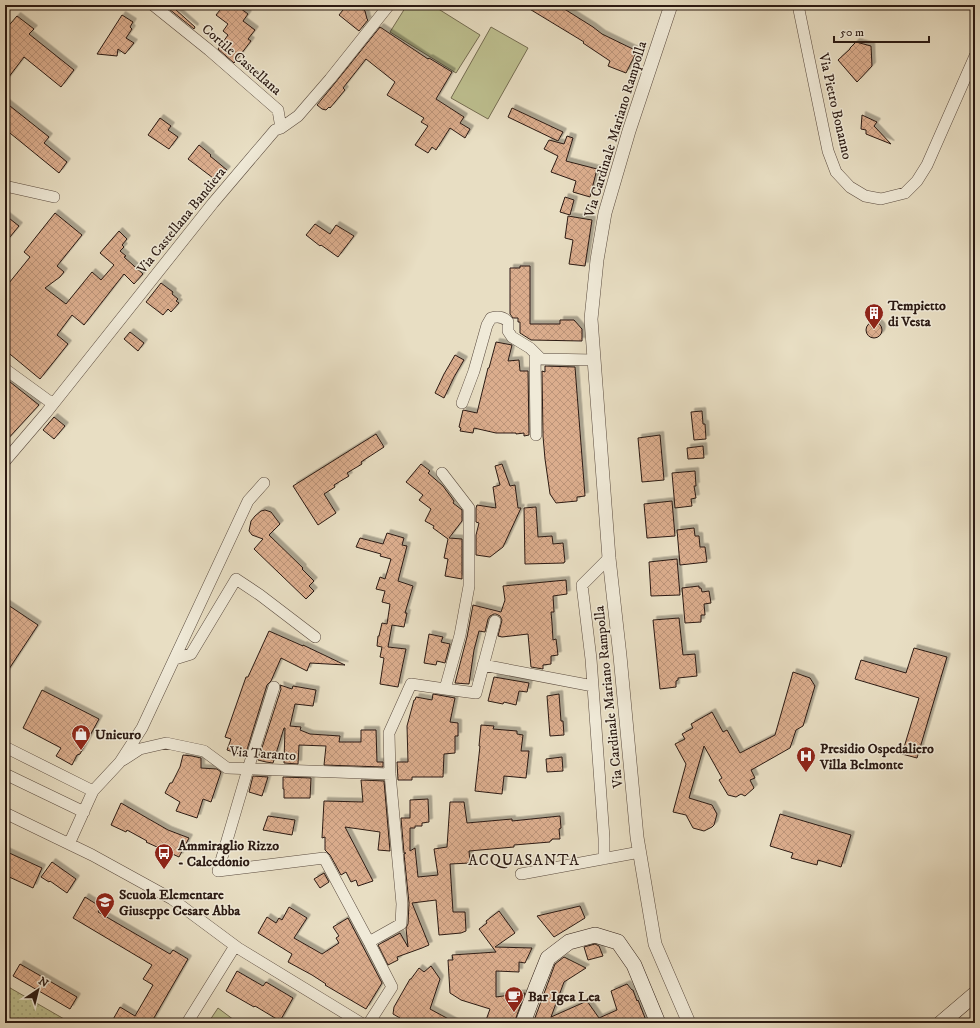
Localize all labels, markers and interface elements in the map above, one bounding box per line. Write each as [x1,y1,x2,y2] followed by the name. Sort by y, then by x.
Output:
[834,18,929,44] scale bar
[198,20,285,99] street label: Cortile Castellana
[840,25,864,40] text: 50 m
[580,39,651,220] street label: Via Cardinale Mariano Rampolla
[814,50,856,161] street label: Via Pietro Bonanno
[133,164,230,278] street label: Via Castellana Bandiera
[887,297,946,331] place label: Tempietto di Vesta
[863,302,885,330] building icon: Tempietto di Vesta
[590,605,628,790] street label: Via Cardinale Mariano Rampolla
[70,723,92,751] shop icon: Unieuro
[95,726,141,744] place label: Unieuro
[819,740,934,774] place label: Presidio Ospedaliero Villa Belmonte
[228,743,297,765] street label: Via Taranto
[795,745,817,773] hospital icon: Presidio Ospedaliero Villa Belmonte
[177,837,279,871] place label: Ammiraglio Rizzo - Calcedonio
[153,842,175,870] bus stop icon: Ammiraglio Rizzo - Calcedonio
[468,851,580,870] district label: ACQUASANTA
[119,886,241,920] place label: Scuola Elementare Giuseppe Cesare Abba
[94,891,116,919] school or university icon: Scuola Elementare Giuseppe Cesare Abba
[18,970,58,1010] north arrow
[35,974,51,991] text: N
[503,985,525,1013] cafe icon: Bar Igea Lea
[528,988,601,1006] place label: Bar Igea Lea

